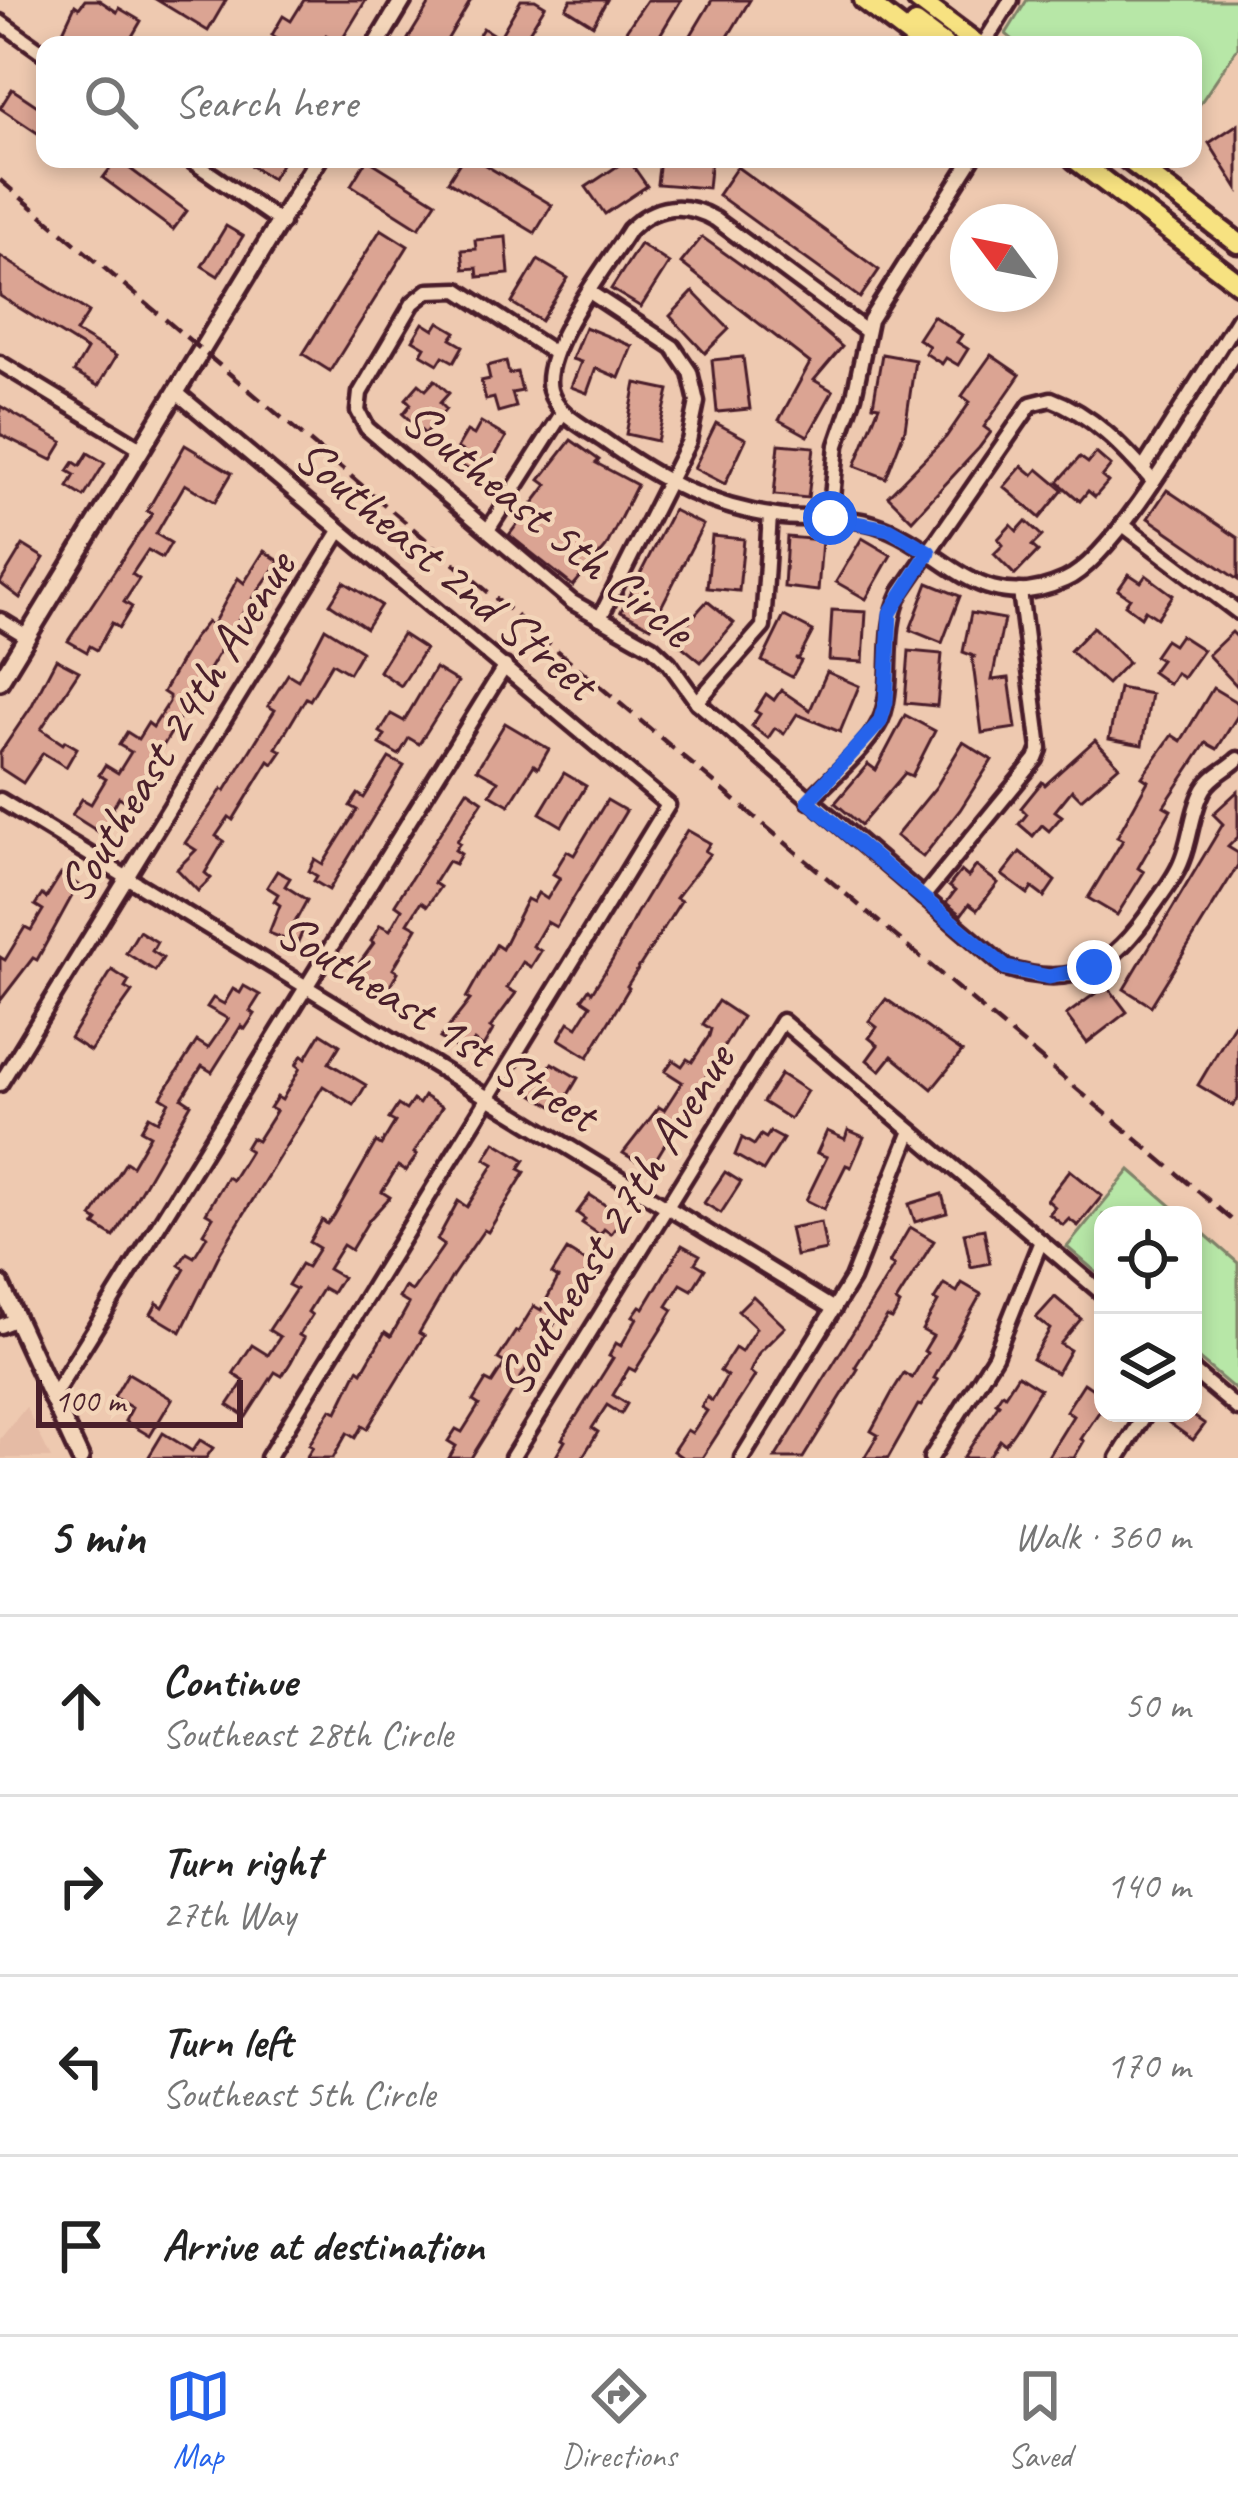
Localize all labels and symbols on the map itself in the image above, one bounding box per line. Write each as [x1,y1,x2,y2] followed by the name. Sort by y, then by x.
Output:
[950,204,1058,312] north arrow
[389,386,710,663] street label: Southeast 5th Circle
[282,424,614,717] street label: Southeast 2nd Street
[803,491,857,545] route start
[42,536,311,914] street label: Southeast 24th Avenue
[265,898,614,1149] street label: Southeast 1st Street
[1067,940,1121,994] route end
[481,1029,750,1407] street label: Southeast 27th Avenue
[36,1374,243,1427] scale bar

